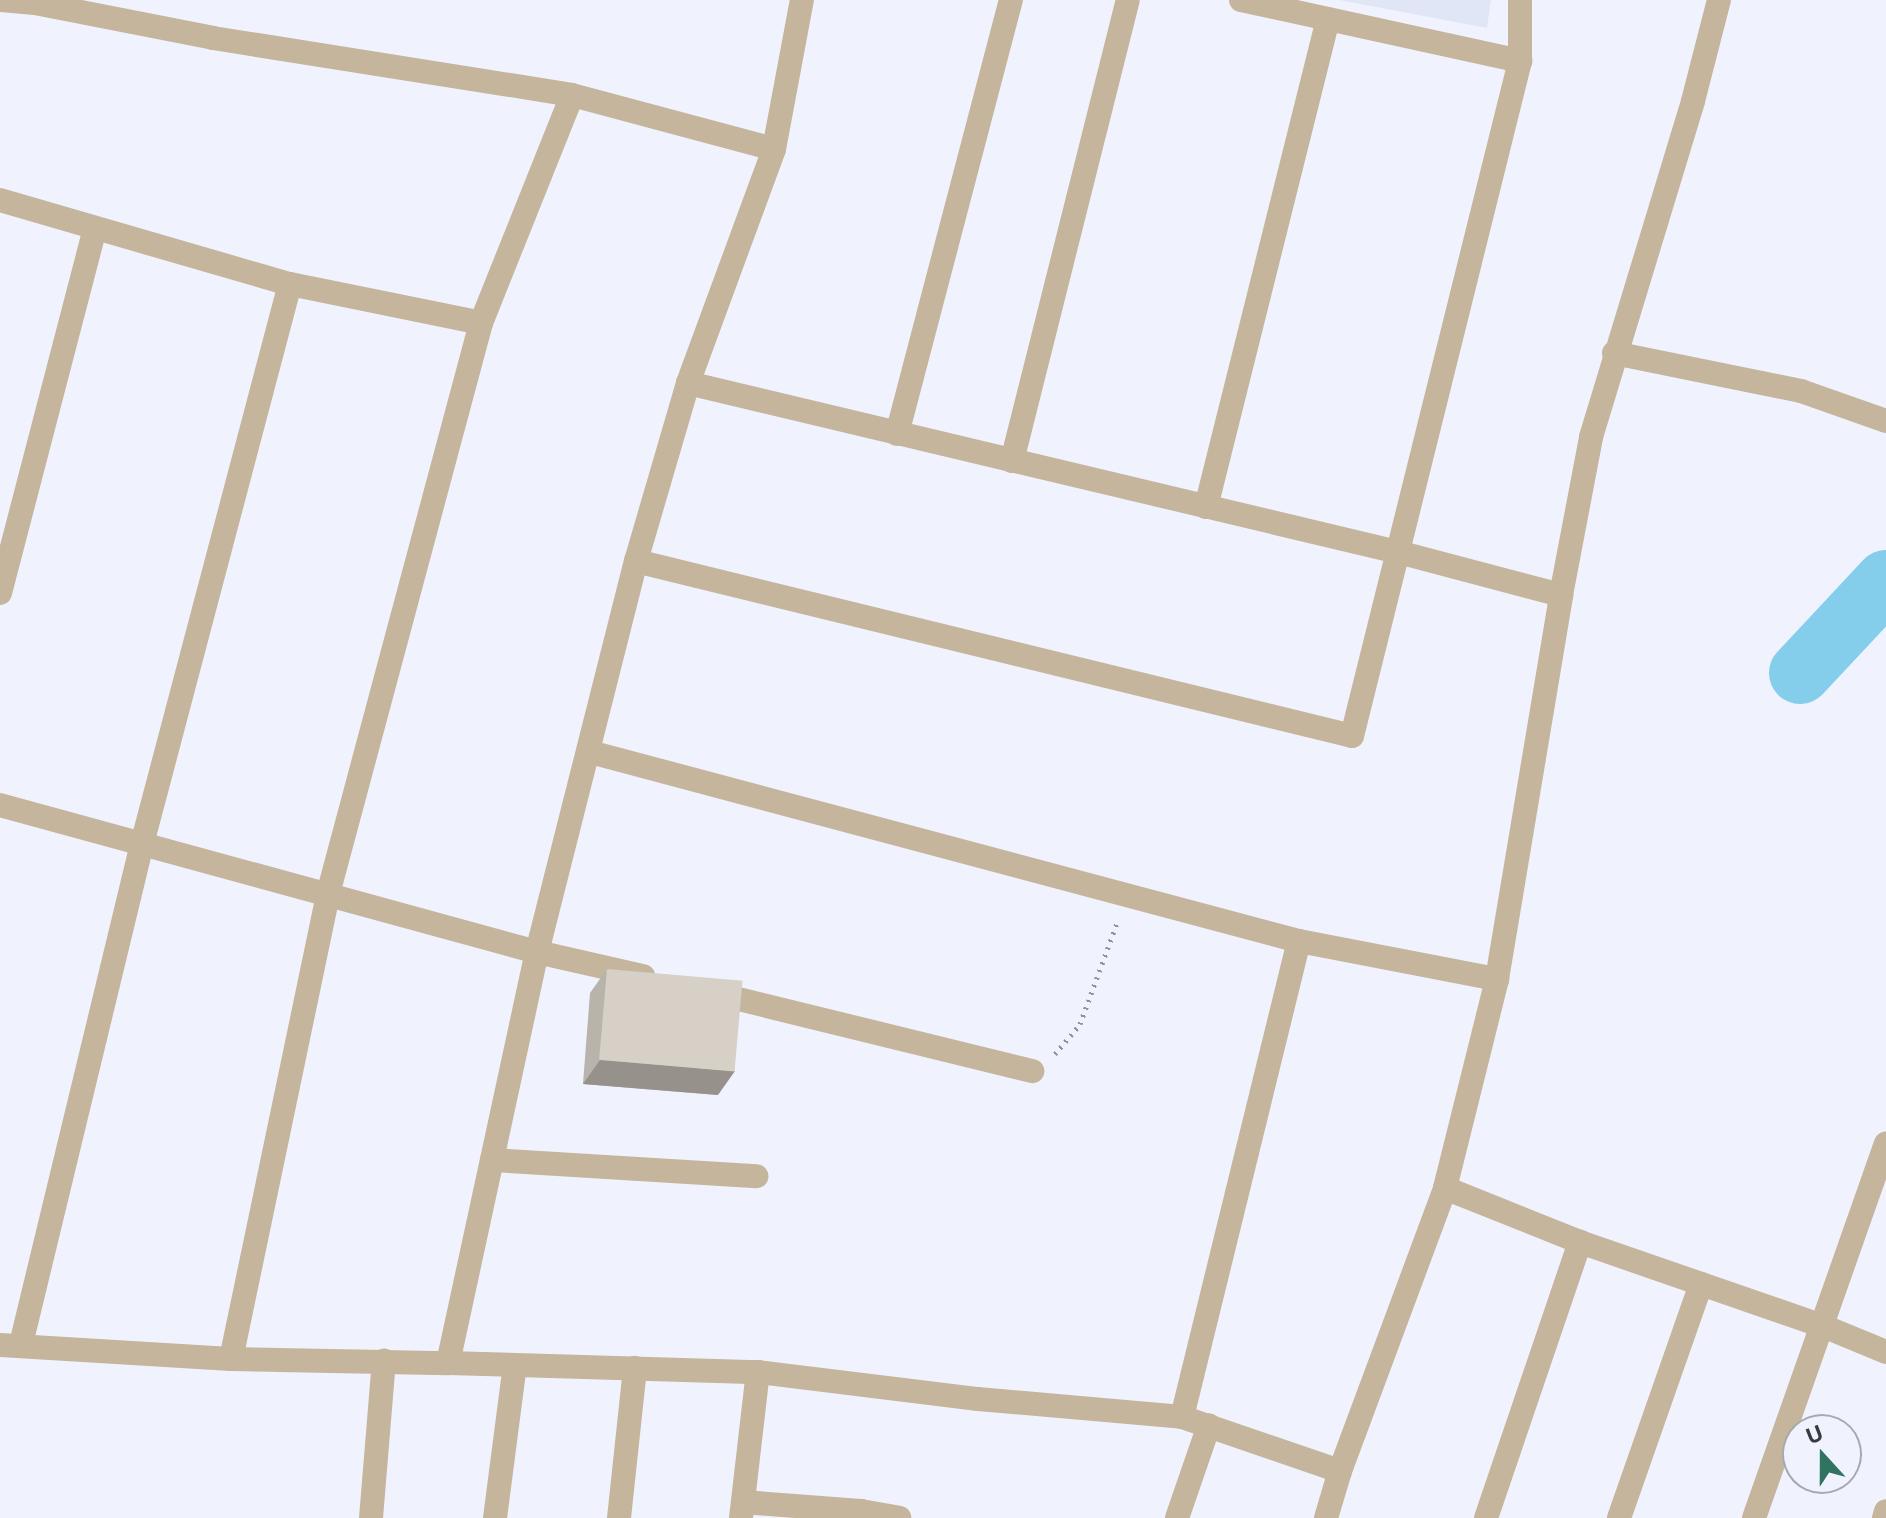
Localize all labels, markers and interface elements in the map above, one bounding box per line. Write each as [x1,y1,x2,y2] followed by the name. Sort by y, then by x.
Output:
[1782,1414,1862,1494] north arrow
[1801,1416,1827,1450] text: U

